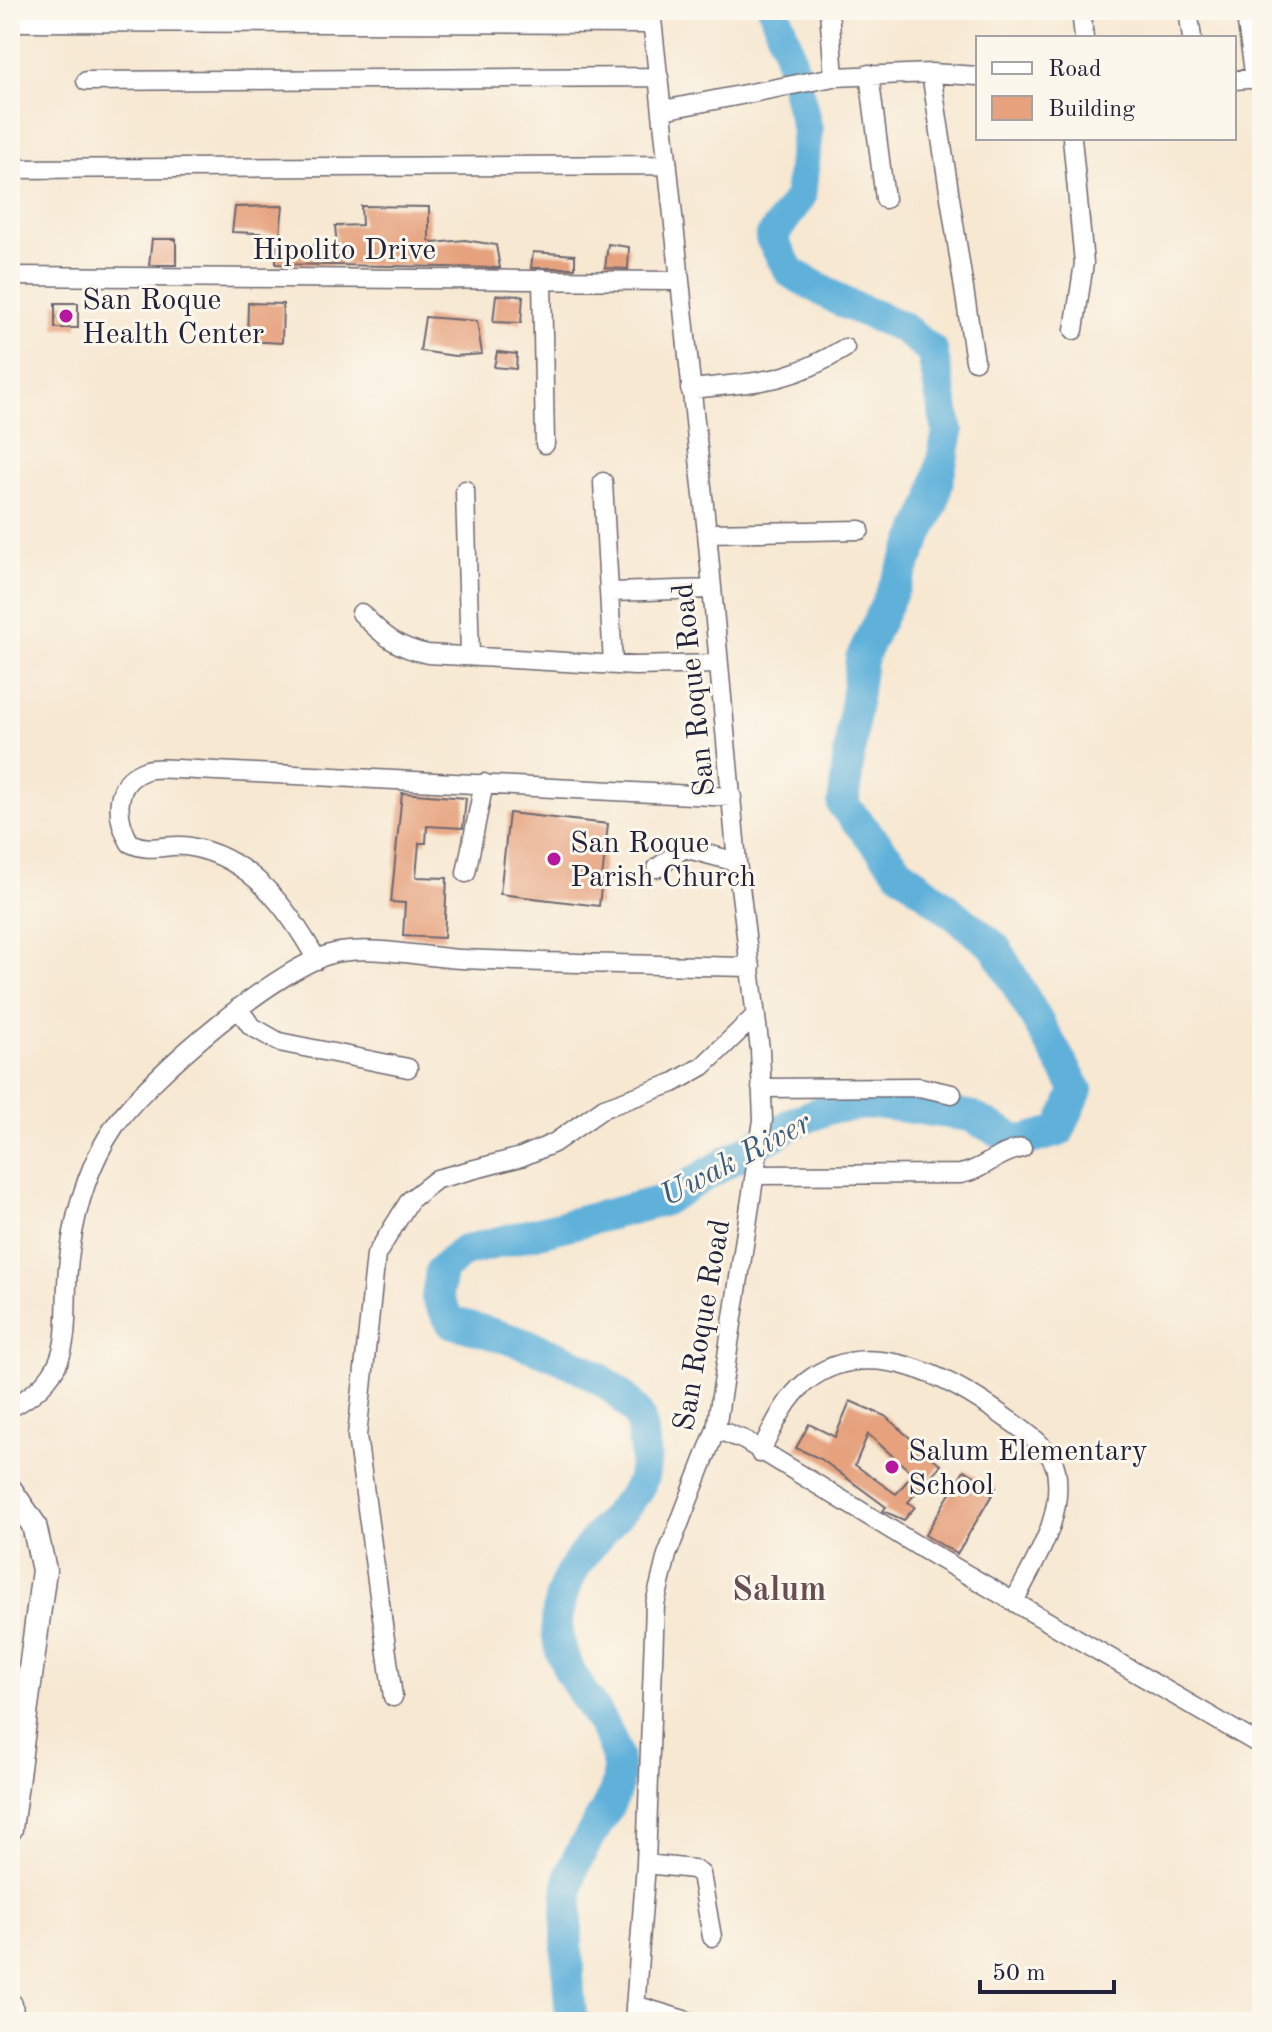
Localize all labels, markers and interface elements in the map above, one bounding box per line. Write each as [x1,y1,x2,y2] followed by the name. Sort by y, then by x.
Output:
[976,36,1236,140] legend
[1048,58,1101,82] text: Road
[1048,98,1135,122] text: Building
[252,236,436,266] street label: Hipolito Drive
[82,286,264,350] place label: San Roque Health Center
[57,307,75,325] marker: San Roque Health Center
[669,582,721,798] street label: San Roque Road
[570,829,756,893] place label: San Roque Parish Church
[545,850,563,868] marker: San Roque Parish Church
[656,1107,818,1214] water label: Uwak River
[670,1217,736,1434] street label: San Roque Road
[908,1437,1148,1501] place label: Salum Elementary School
[883,1458,901,1476] marker: Salum Elementary School
[732,1574,826,1608] district label: Salum
[980,1944,1114,1994] scale bar
[992,1962,1046,1986] text: 50 m

